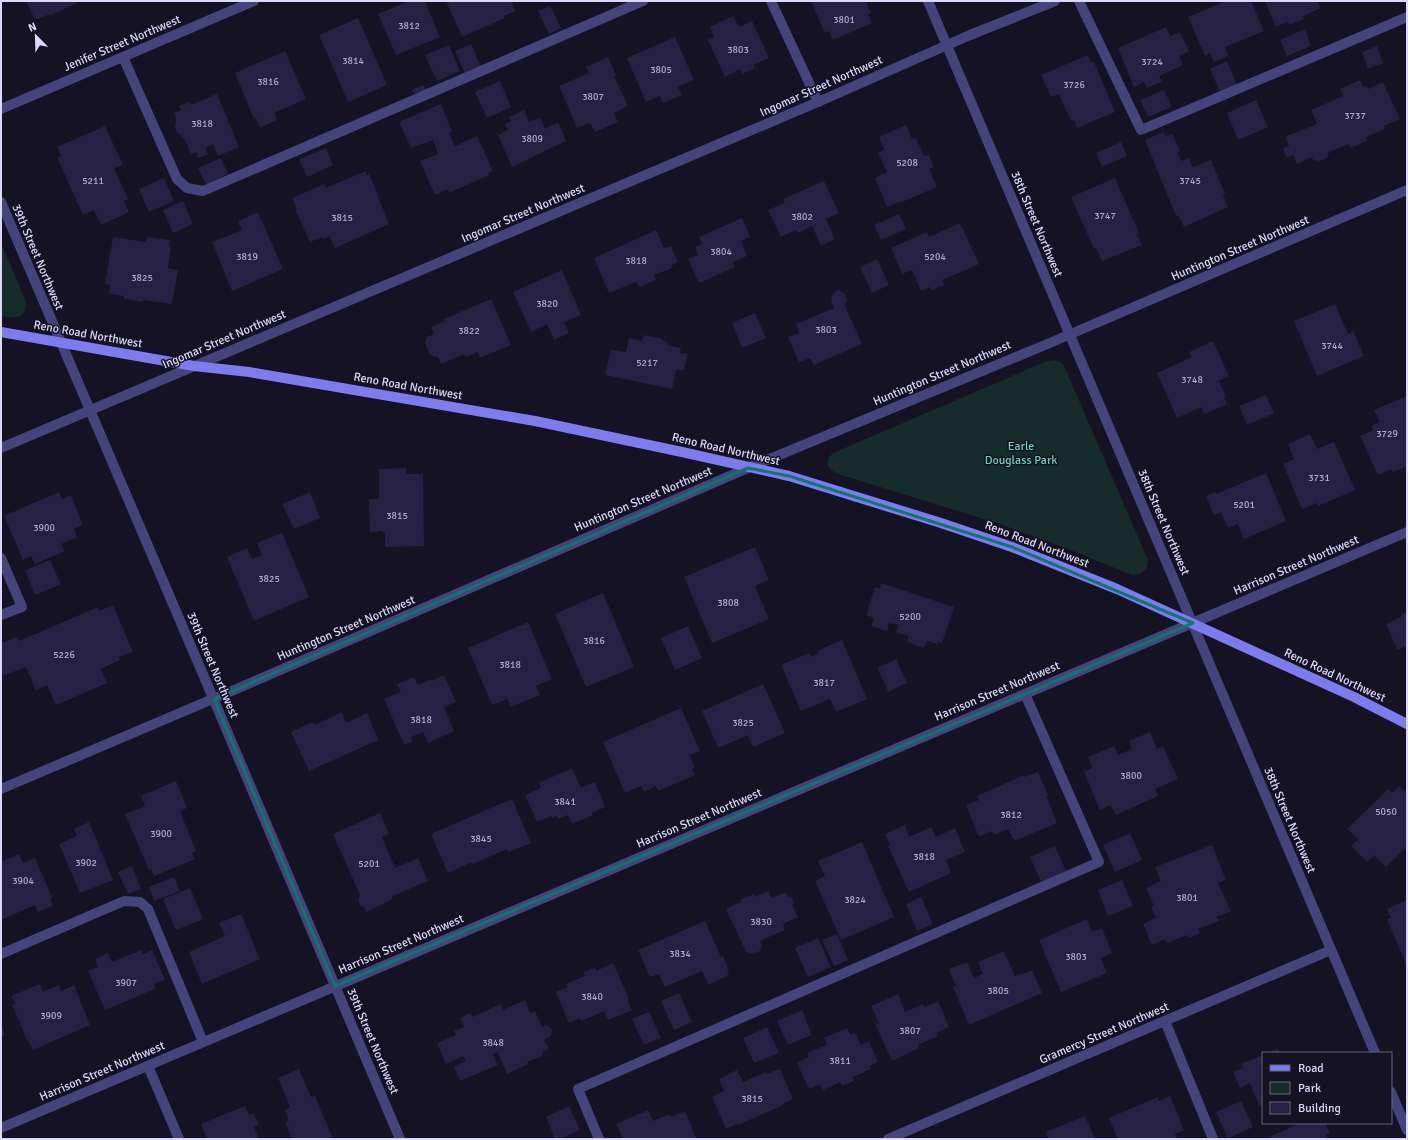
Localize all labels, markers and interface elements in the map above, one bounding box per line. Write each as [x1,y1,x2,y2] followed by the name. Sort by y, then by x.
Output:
[61,12,183,75] street label: Jenifer Street Northwest
[833,14,855,26] house number: 3801
[16,16,56,56] north arrow
[26,20,38,35] text: N
[398,20,420,32] house number: 3812
[727,44,749,56] house number: 3803
[757,53,885,120] street label: Ingomar Street Northwest
[342,55,364,67] house number: 3814
[1141,56,1163,68] house number: 3724
[650,64,672,76] house number: 3805
[257,76,279,88] house number: 3816
[1063,79,1085,91] house number: 3726
[582,91,604,103] house number: 3807
[1344,110,1366,122] house number: 3737
[191,118,213,130] house number: 3818
[521,133,543,145] house number: 3809
[896,157,918,169] house number: 5208
[1007,169,1066,280] street label: 38th Street Northwest
[82,175,104,187] house number: 5211
[1179,175,1201,187] house number: 3745
[459,181,587,246] street label: Ingomar Street Northwest
[8,202,67,313] street label: 39th Street Northwest
[1094,210,1116,222] house number: 3747
[791,211,813,223] house number: 3802
[331,212,353,224] house number: 3815
[1169,213,1312,284] street label: Huntington Street Northwest
[710,246,732,258] house number: 3804
[236,251,258,263] house number: 3819
[924,251,946,263] house number: 5204
[625,255,647,267] house number: 3818
[131,272,153,284] house number: 3825
[536,298,558,310] house number: 3820
[160,307,288,372] street label: Ingomar Street Northwest
[32,318,144,351] street label: Reno Road Northwest
[815,324,837,336] house number: 3803
[458,325,480,337] house number: 3822
[871,338,1014,409] street label: Huntington Street Northwest
[1321,340,1343,352] house number: 3744
[636,357,658,369] house number: 5217
[352,370,464,403] street label: Reno Road Northwest
[1181,374,1203,386] house number: 3748
[1376,428,1398,440] house number: 3729
[670,430,781,469] street label: Reno Road Northwest
[985,439,1057,468] park label: Earle Douglass Park
[572,464,715,535] street label: Huntington Street Northwest
[1134,467,1193,578] street label: 38th Street Northwest
[1308,472,1330,484] house number: 3731
[1233,499,1255,511] house number: 5201
[386,510,408,522] house number: 3815
[983,518,1091,571] street label: Reno Road Northwest
[33,522,55,534] house number: 3900
[1231,532,1361,599] street label: Harrison Street Northwest
[258,573,280,585] house number: 3825
[275,593,418,664] street label: Huntington Street Northwest
[717,597,739,609] house number: 3808
[183,610,242,721] street label: 39th Street Northwest
[899,611,921,623] house number: 5200
[583,635,605,647] house number: 3816
[1282,645,1388,706] street label: Reno Road Northwest
[53,649,75,661] house number: 5226
[932,658,1062,725] street label: Harrison Street Northwest
[499,659,521,671] house number: 3818
[813,677,835,689] house number: 3817
[410,714,432,726] house number: 3818
[732,717,754,729] house number: 3825
[1260,765,1319,876] street label: 38th Street Northwest
[1120,770,1142,782] house number: 3800
[634,785,764,852] street label: Harrison Street Northwest
[554,796,576,808] house number: 3841
[1375,806,1397,818] house number: 5050
[1000,809,1022,821] house number: 3812
[150,828,172,840] house number: 3900
[470,833,492,845] house number: 3845
[913,851,935,863] house number: 3818
[75,857,97,869] house number: 3902
[358,858,380,870] house number: 5201
[12,875,34,887] house number: 3904
[1176,892,1198,904] house number: 3801
[844,894,866,906] house number: 3824
[336,911,466,978] street label: Harrison Street Northwest
[750,916,772,928] house number: 3830
[669,948,691,960] house number: 3834
[1065,951,1087,963] house number: 3803
[115,977,137,989] house number: 3907
[987,985,1009,997] house number: 3805
[343,986,402,1097] street label: 39th Street Northwest
[581,991,603,1003] house number: 3840
[1037,999,1171,1068] street label: Gramercy Street Northwest
[40,1010,62,1022] house number: 3909
[899,1025,921,1037] house number: 3807
[482,1037,504,1049] house number: 3848
[37,1038,167,1105] street label: Harrison Street Northwest
[1262,1052,1392,1124] legend
[829,1055,851,1067] house number: 3811
[1298,1061,1324,1076] text: Road
[1298,1081,1321,1096] text: Park
[741,1093,763,1105] house number: 3815
[1298,1101,1341,1116] text: Building

